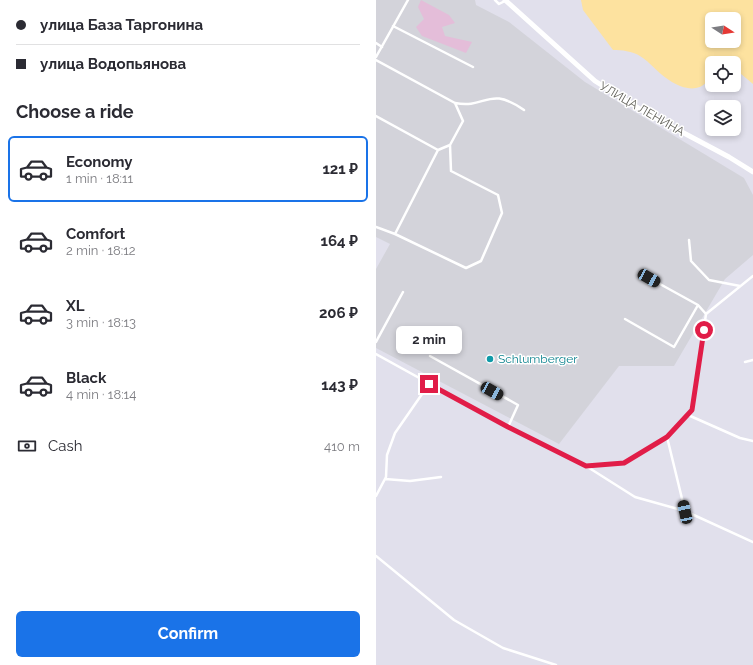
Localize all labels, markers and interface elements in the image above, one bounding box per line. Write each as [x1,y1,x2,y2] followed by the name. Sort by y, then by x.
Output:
[705,12,741,48] north arrow
[705,12,741,136] map controls
[40,16,203,34] text: улица База Таргонина
[40,55,186,73] text: улица Водопьянова
[705,56,741,92] button: locate
[597,79,687,139] street label: УЛИЦА ЛЕНИНА
[705,100,741,136] button: layers
[16,101,134,122] text: Choose a ride
[18,151,54,187] icon: car
[66,153,133,171] text: Economy
[322,160,358,178] text: 121 ₽
[66,171,133,186] text: 1 min · 18:11
[18,223,54,259] icon: car
[66,225,125,243] text: Comfort
[321,232,358,250] text: 164 ₽
[66,243,136,258] text: 2 min · 18:12
[636,267,662,289] car
[18,295,54,331] icon: car
[66,297,84,315] text: XL
[319,304,358,322] text: 206 ₽
[66,315,136,330] text: 3 min · 18:13
[695,321,713,339] route start
[396,326,462,354] callout: 2 min
[412,332,446,347] text: 2 min
[498,352,578,366] place label: Schlumberger
[485,354,495,364] marker: Schlumberger
[18,367,54,403] icon: car
[66,369,106,387] text: Black
[420,375,438,393] route end
[321,376,358,394] text: 143 ₽
[479,380,505,402] car
[66,387,136,402] text: 4 min · 18:14
[16,435,38,457] icon: cash
[48,437,82,455] text: Cash
[324,439,360,454] text: 410 m
[677,499,693,525] car
[16,611,360,657] button: Confirm

